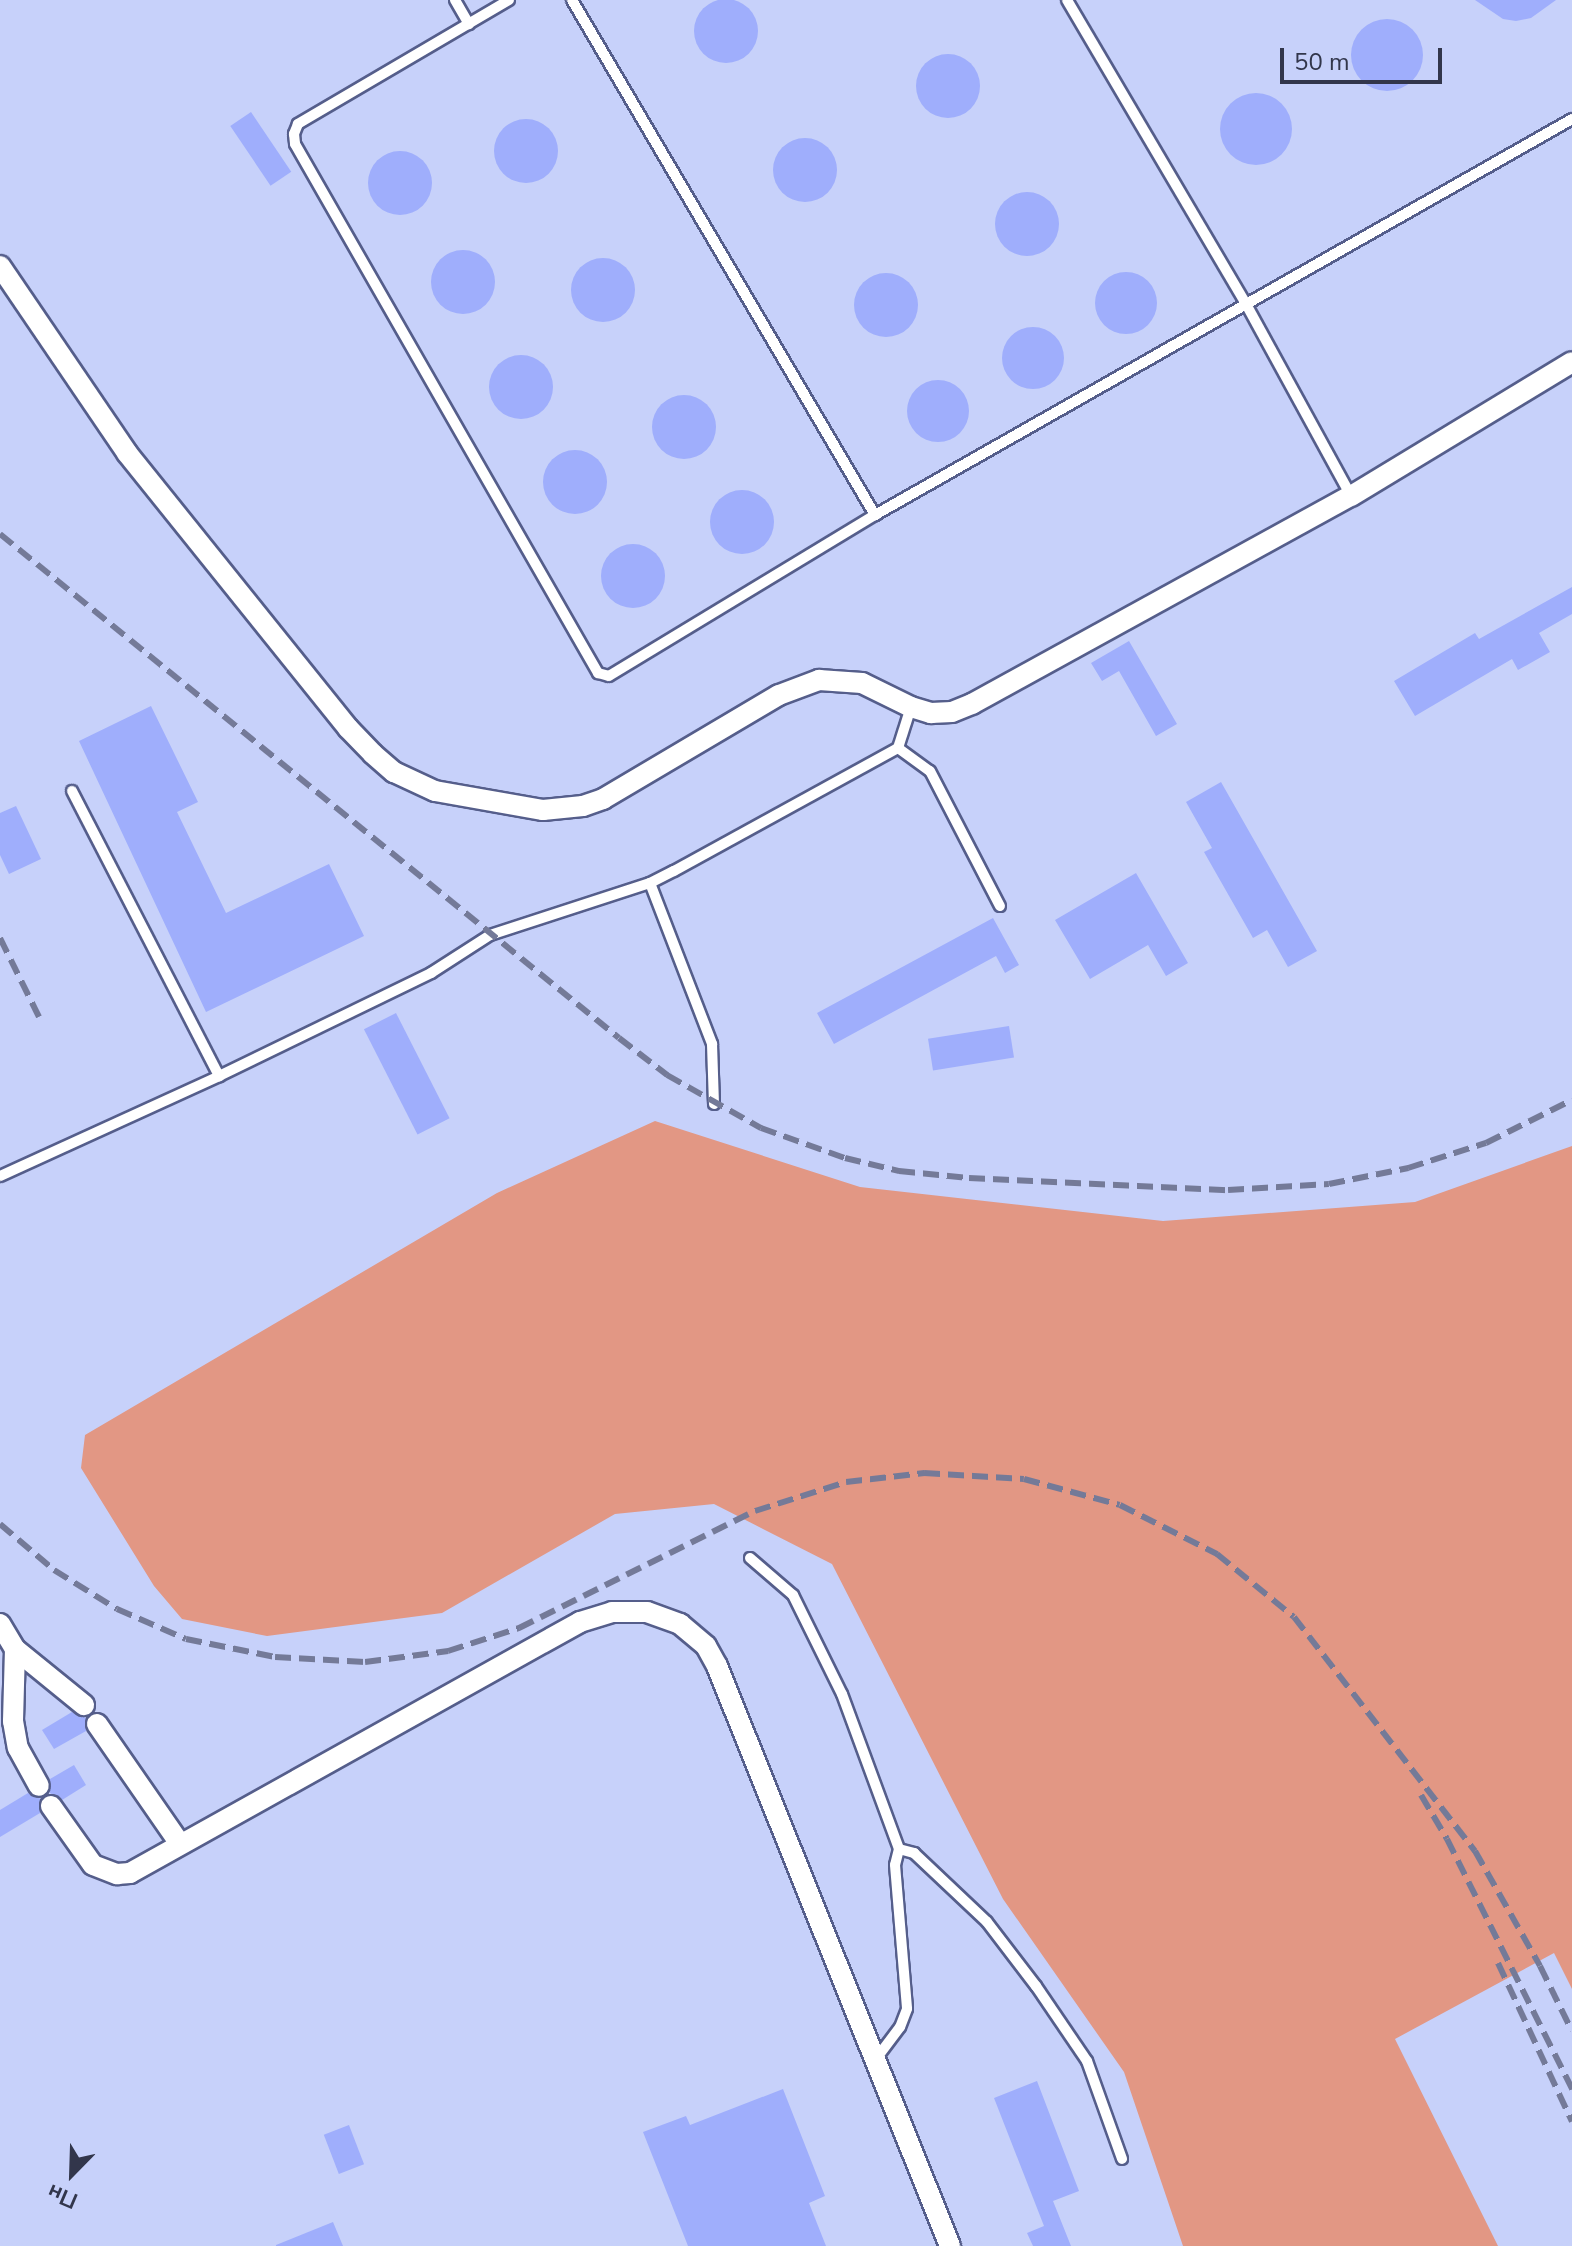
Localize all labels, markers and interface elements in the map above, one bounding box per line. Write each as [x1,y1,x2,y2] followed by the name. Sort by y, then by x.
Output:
[1284,32,1446,82] scale bar
[1294,46,1350,78] text: 50 m
[32,2134,112,2214] north arrow
[43,2176,82,2216] text: Пн

